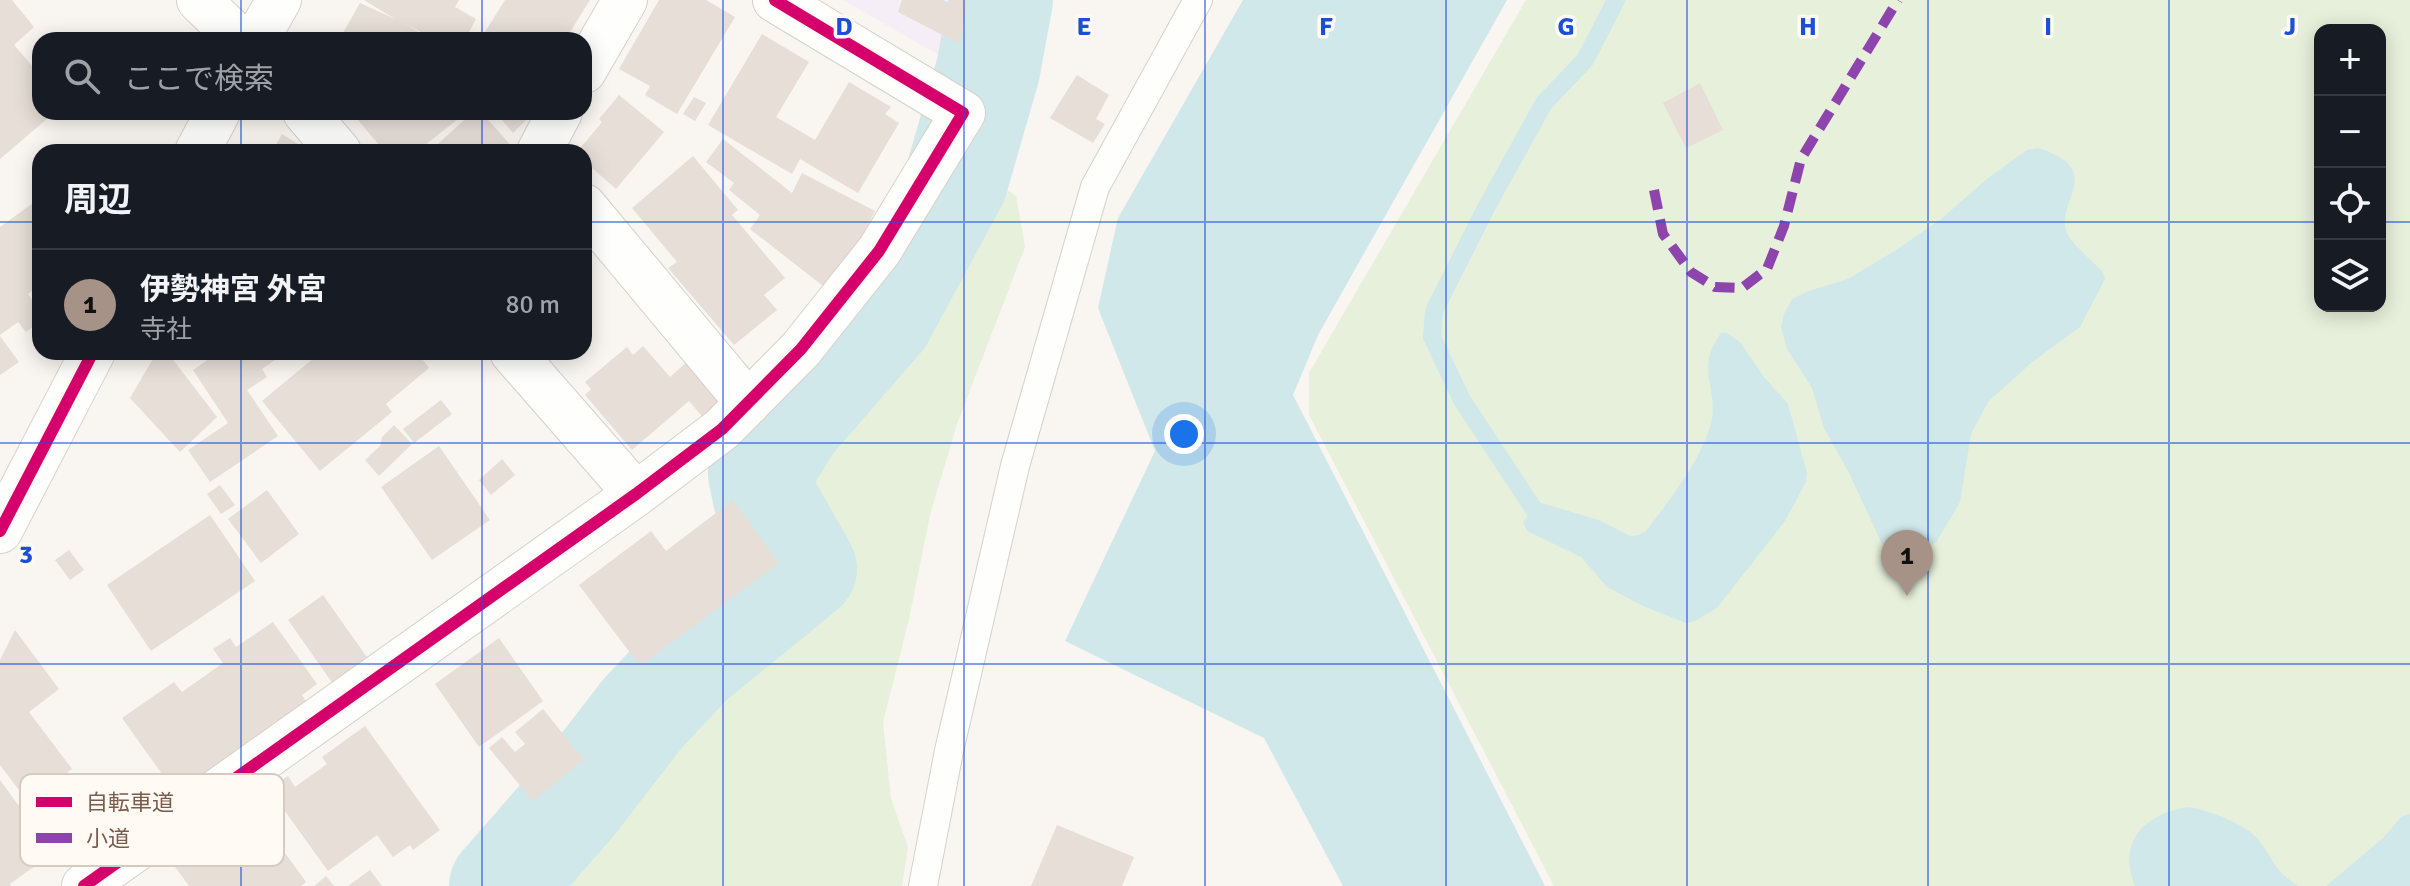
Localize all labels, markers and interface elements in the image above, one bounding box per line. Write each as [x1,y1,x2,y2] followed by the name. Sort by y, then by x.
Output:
[835,11,853,43] text: D
[1077,11,1091,43] text: E
[1319,11,1333,43] text: F
[1557,11,1575,43] text: G
[1799,11,1817,43] text: H
[2044,11,2052,43] text: I
[2284,11,2296,43] text: J
[2314,24,2386,312] map controls
[2314,24,2386,96] button: +
[32,32,592,120] search box
[60,54,104,98] icon: search
[124,61,274,98] text: ここで検索
[2314,96,2386,168] button: −
[2314,168,2386,240] button: locate
[64,179,132,221] text: 周辺
[2314,240,2386,312] button: layers
[140,271,327,308] text: 伊勢神宮 外宮
[83,289,97,321] text: 1
[505,289,560,321] text: 80 m
[140,314,192,346] text: 寺社
[1164,414,1204,454] your location
[1881,530,1933,596] pin: 1
[19,539,33,571] text: 3
[20,774,284,866] legend
[86,789,174,816] text: 自転車道
[86,825,130,852] text: 小道

